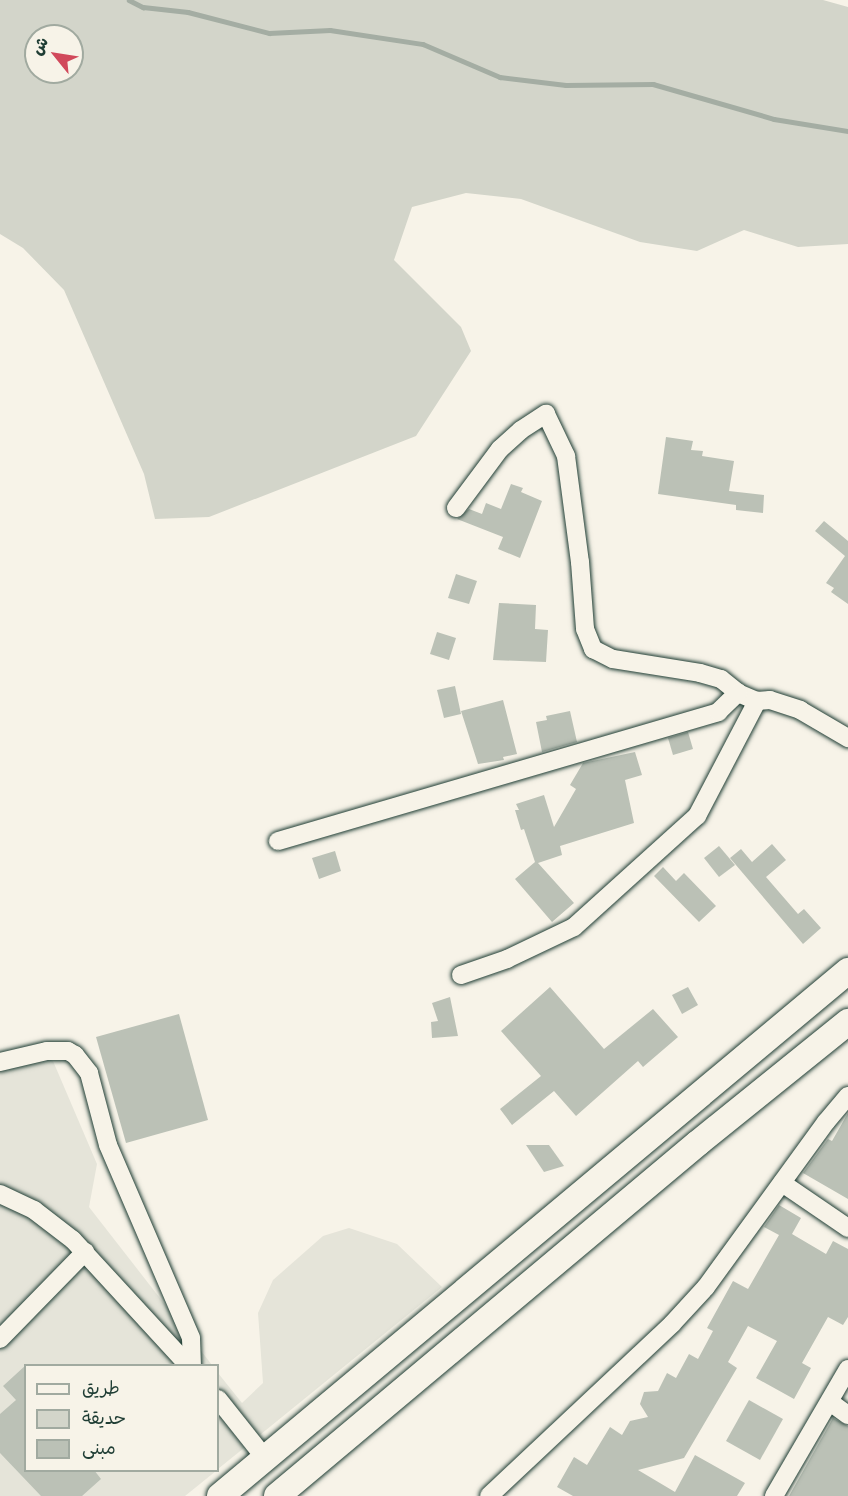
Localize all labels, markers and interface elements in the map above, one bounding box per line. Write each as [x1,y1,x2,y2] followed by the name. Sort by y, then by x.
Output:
[24,24,84,84] north arrow
[27,33,52,58] text: ش
[24,1364,219,1472] legend
[82,1377,120,1399] text: طريق
[82,1407,126,1429] text: حديقة
[82,1437,116,1459] text: مبنى

